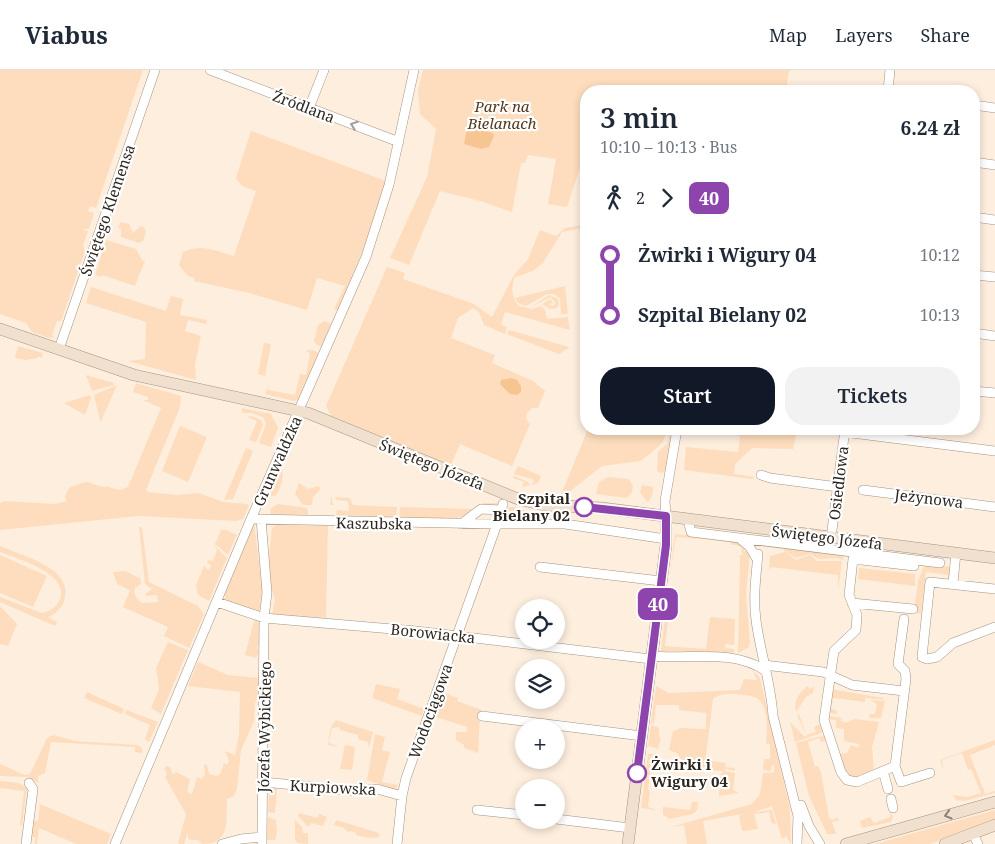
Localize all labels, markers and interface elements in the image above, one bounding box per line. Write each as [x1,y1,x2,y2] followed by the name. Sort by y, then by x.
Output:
[25,18,108,51] text: Viabus
[769,23,807,47] text: Map
[835,23,893,47] text: Layers
[921,23,970,47] text: Share
[270,85,338,127] street label: Źródlana
[467,96,536,133] park label: Park na Bielanach
[600,98,678,136] text: 3 min
[901,115,960,141] text: 6.24 zł
[350,121,359,131] one-way arrow
[600,136,737,158] text: 10:10 – 10:13 · Bus
[75,142,139,278] street label: Świętego Klemensa
[600,184,628,212] icon: walk
[653,184,681,212] icon: forward
[699,186,719,210] text: 40
[636,187,645,209] text: 2
[638,242,817,268] text: Żwirki i Wigury 04
[920,244,960,266] text: 10:12
[638,302,807,328] text: Szpital Bielany 02
[920,304,960,326] text: 10:13
[600,367,775,425] button: Start
[785,367,960,425] button: Tickets
[248,413,306,509] street label: Grunwaldzka
[377,434,487,494] street label: Świętego Józefa
[824,445,852,521] street label: Osiedlowa
[892,484,965,512] street label: Jeżynowa
[493,488,571,525] place label: Szpital Bielany 02
[574,497,594,517] marker: Szpital Bielany 02
[336,512,412,534] street label: Kaszubska
[771,520,883,554] street label: Świętego Józefa
[636,588,680,620] line badge: 40
[648,592,668,616] text: 40
[515,599,565,829] map controls
[515,599,565,649] button: locate
[390,619,476,647] street label: Borowiacka
[515,659,565,709] button: layers
[253,661,275,794] street label: Józefa Wybickiego
[403,661,457,761] street label: Wodociągowa
[515,719,565,769] button: +
[651,754,729,791] place label: Żwirki i Wigury 04
[627,763,647,783] marker: Żwirki i Wigury 04
[289,775,377,799] street label: Kurpiowska
[515,779,565,829] button: −
[945,810,953,820] one-way arrow

